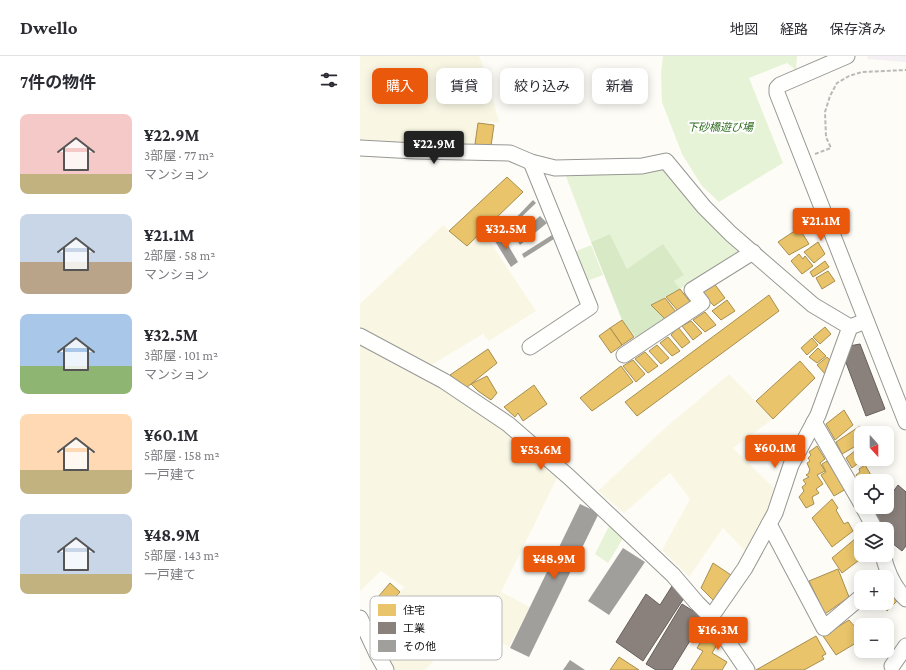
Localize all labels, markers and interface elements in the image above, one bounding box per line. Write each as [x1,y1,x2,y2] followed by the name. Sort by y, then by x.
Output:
[20,17,78,38] text: Dwello
[730,21,758,37] text: 地図
[780,21,808,37] text: 経路
[830,21,886,37] text: 保存済み
[372,68,428,104] chip: 購入
[436,68,492,104] chip: 賃貸
[500,68,584,104] chip: 絞り込み
[592,68,648,104] chip: 新着
[318,69,340,91] icon: filters
[20,73,96,92] text: 7件の物件
[687,121,755,133] park label: 下砂橋遊び場
[144,126,199,145] text: ¥22.9M
[52,130,100,178] icon: home
[401,131,467,165] pin: ¥22.9M
[413,136,455,151] text: ¥22.9M
[144,148,214,163] text: 3部屋 · 77 m²
[144,167,209,182] text: マンション
[788,208,854,242] pin: ¥21.1M
[802,213,840,228] text: ¥21.1M
[473,216,539,250] pin: ¥32.5M
[485,221,527,236] text: ¥32.5M
[144,226,194,245] text: ¥21.1M
[52,230,100,278] icon: home
[144,248,215,263] text: 2部屋 · 58 m²
[144,267,209,282] text: マンション
[144,326,198,345] text: ¥32.5M
[52,330,100,378] icon: home
[144,348,218,363] text: 3部屋 · 101 m²
[144,367,209,382] text: マンション
[144,426,198,445] text: ¥60.1M
[854,426,894,466] north arrow
[854,426,894,658] map controls
[52,430,100,478] icon: home
[742,435,808,469] pin: ¥60.1M
[508,437,574,471] pin: ¥53.6M
[754,440,796,455] text: ¥60.1M
[520,442,562,457] text: ¥53.6M
[144,448,220,463] text: 5部屋 · 158 m²
[144,467,196,482] text: 一戸建て
[854,474,894,514] button: locate
[854,522,894,562] button: layers
[144,526,200,545] text: ¥48.9M
[52,530,100,578] icon: home
[521,546,587,580] pin: ¥48.9M
[144,548,219,563] text: 5部屋 · 143 m²
[533,551,575,566] text: ¥48.9M
[144,567,196,582] text: 一戸建て
[854,570,894,610] button: +
[370,596,502,660] legend
[403,604,425,616] text: 住宅
[685,617,751,651] pin: ¥16.3M
[854,618,894,658] button: −
[403,622,425,634] text: 工業
[698,622,738,637] text: ¥16.3M
[403,640,436,652] text: その他

